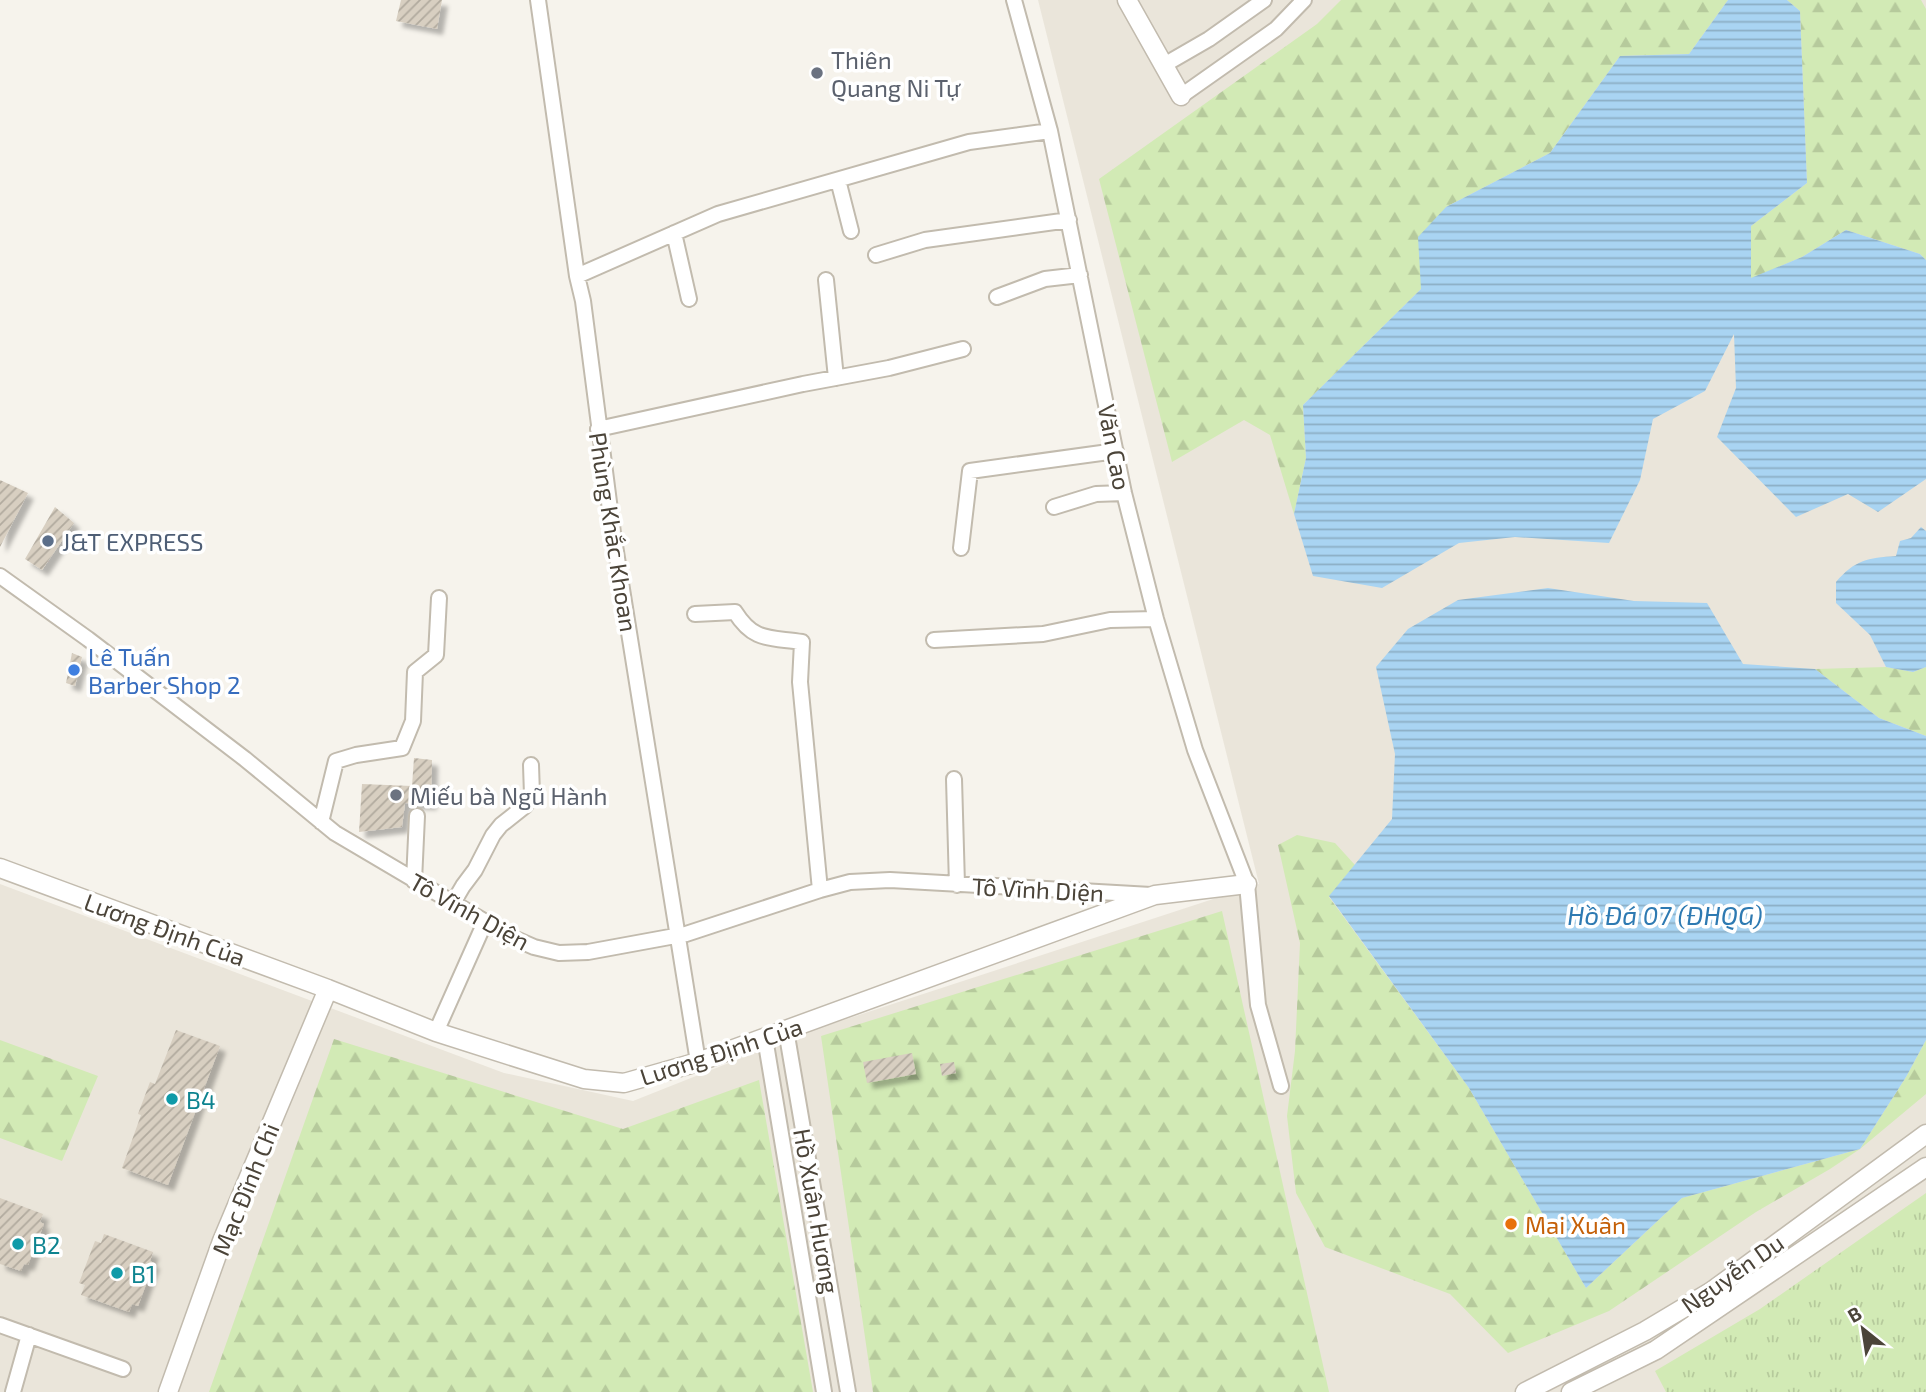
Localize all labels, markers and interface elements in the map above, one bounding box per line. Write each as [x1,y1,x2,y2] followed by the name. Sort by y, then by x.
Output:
[831,45,961,102] place label: Thiên Quang Ni Tự
[809,65,825,81] marker: Thiên Quang Ni Tự
[1092,402,1138,492] street label: Văn Cao
[584,430,644,634] street label: Phùng Khắc Khoan
[62,527,203,556] place label: J&T EXPRESS
[40,533,56,549] marker: J&T EXPRESS
[88,642,241,699] place label: Lê Tuấn Barber Shop 2
[66,662,82,678] marker: Lê Tuấn Barber Shop 2
[410,781,608,810] place label: Miếu bà Ngũ Hành
[388,787,404,803] marker: Miếu bà Ngũ Hành
[405,866,535,956] street label: Tô Vĩnh Diện
[971,871,1105,907] street label: Tô Vĩnh Diện
[81,886,249,972] street label: Lương Định Của
[1567,899,1763,931] water label: Hồ Đá 07 (ĐHQG)
[636,1011,806,1091] street label: Lương Định Của
[186,1085,216,1114] place label: B4
[164,1091,180,1107] marker: B4
[205,1119,285,1259] street label: Mạc Đĩnh Chi
[788,1126,846,1296] street label: Hồ Xuân Hương
[1525,1210,1626,1239] place label: Mai Xuân
[1503,1216,1519,1232] marker: Mai Xuân
[1675,1227,1789,1319] street label: Nguyễn Du
[32,1230,60,1259] place label: B2
[10,1236,26,1252] marker: B2
[131,1259,155,1288] place label: B1
[109,1265,125,1281] marker: B1
[1828,1294,1898,1364] north arrow
[1843,1301,1865,1327] text: B

